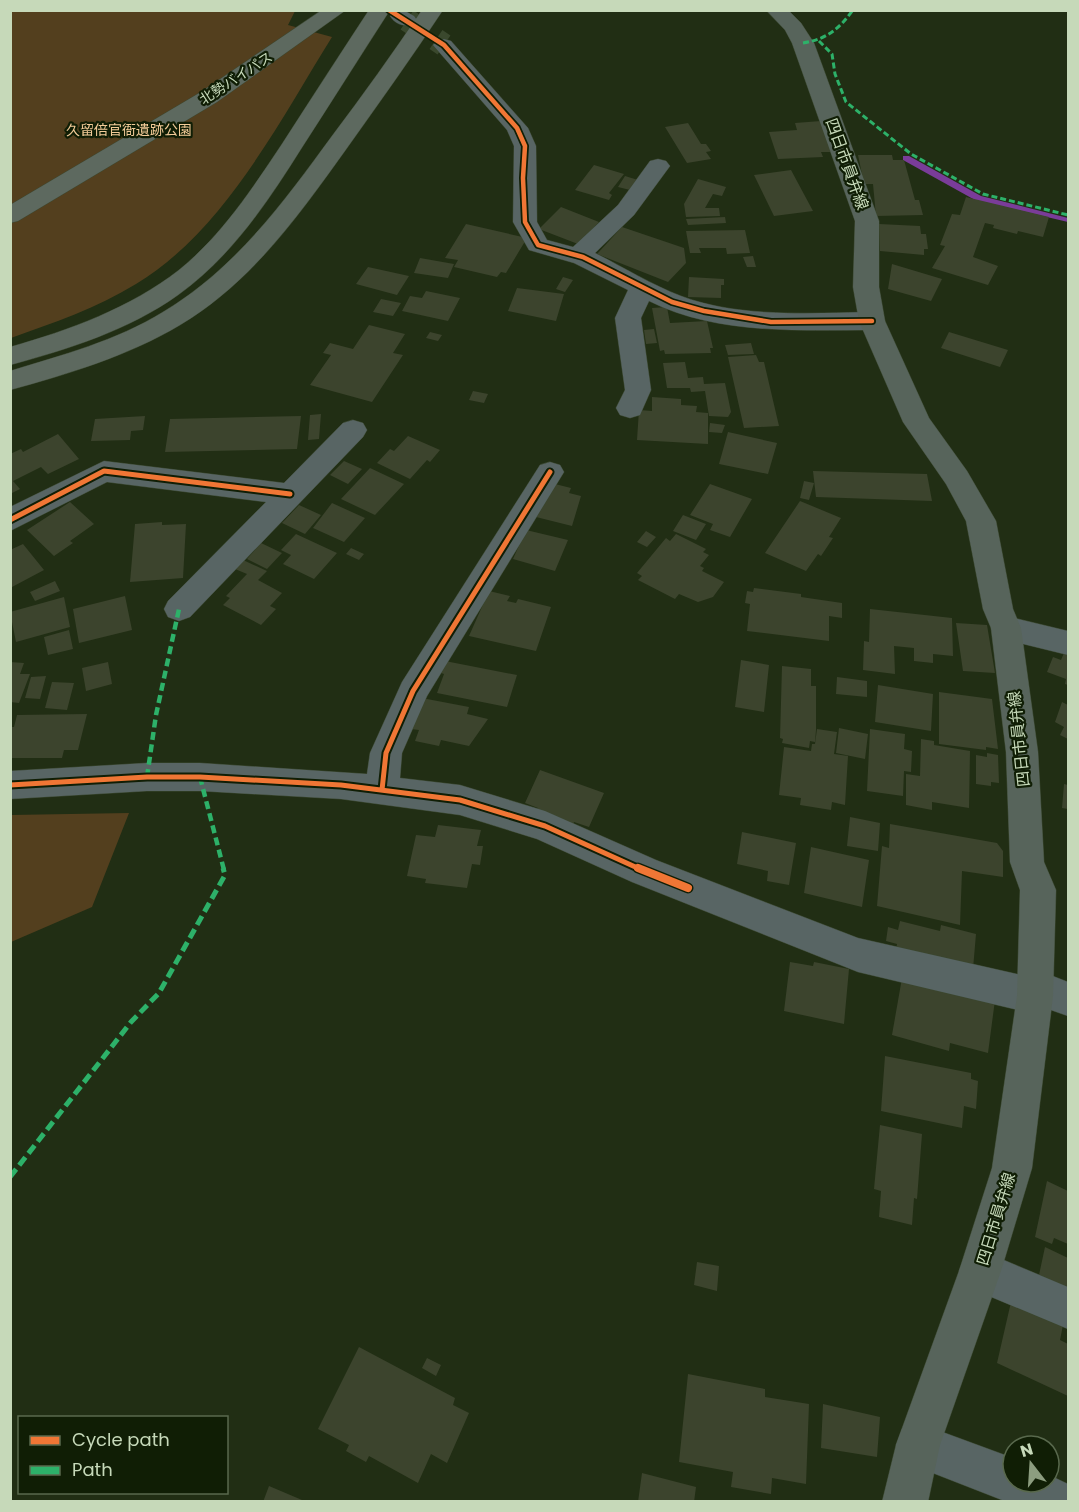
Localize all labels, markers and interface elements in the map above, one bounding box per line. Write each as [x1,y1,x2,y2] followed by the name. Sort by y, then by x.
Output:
[195,47,277,109] street label: 北勢バイパス
[820,115,874,213] street label: 四日市員弁線
[66,120,192,140] park label: 久留倍官衙遺跡公園
[1003,690,1035,788] street label: 四日市員弁線
[971,1170,1021,1268] street label: 四日市員弁線
[18,1416,228,1494] legend
[72,1427,170,1452] text: Cycle path
[1001,1434,1061,1494] north arrow
[1018,1437,1036,1463] text: N
[72,1457,113,1482] text: Path

